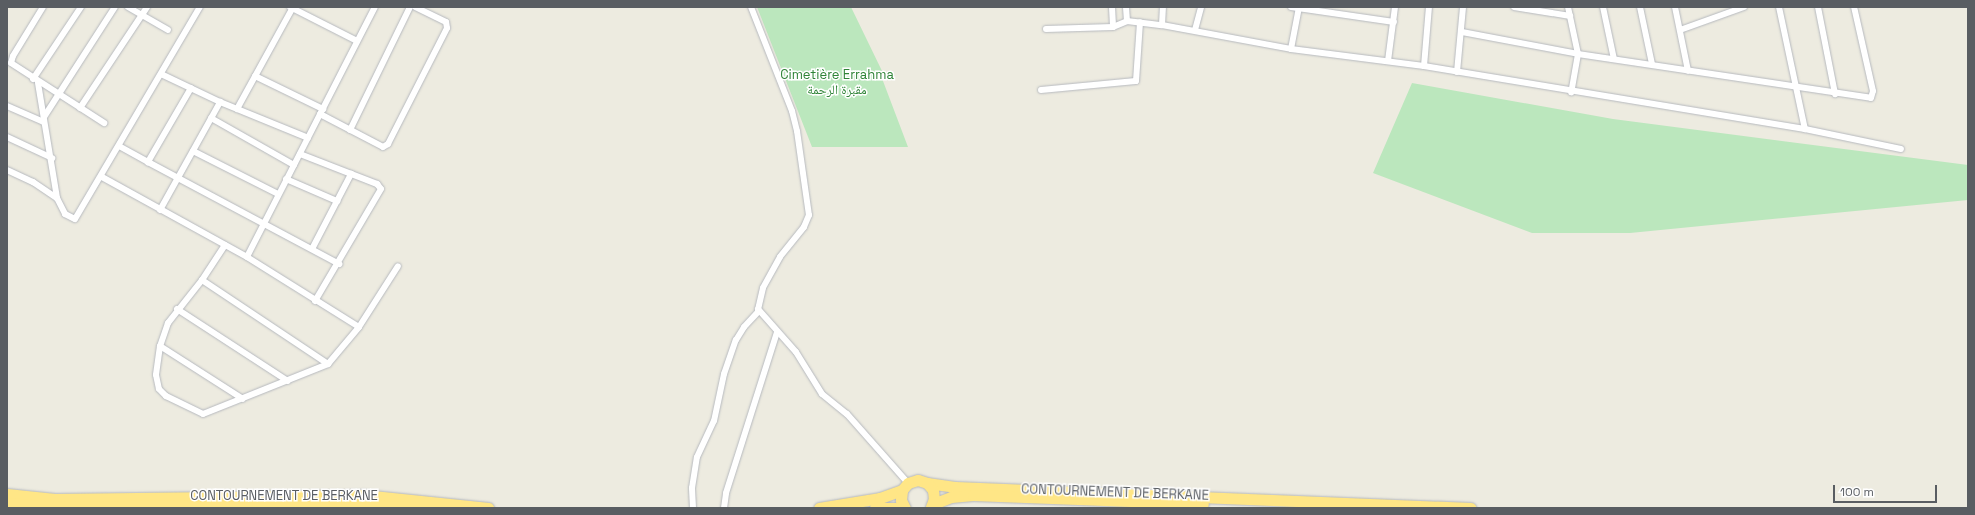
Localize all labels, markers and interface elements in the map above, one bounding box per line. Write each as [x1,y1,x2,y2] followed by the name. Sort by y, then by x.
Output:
[780,68,894,99] park label: Cimetière Errahma مقبرة الرحمة
[1835,477,1939,503] scale bar
[1021,482,1209,504] street label: CONTOURNEMENT DE BERKANE
[1840,484,1874,500] text: 100 m
[190,488,378,504] street label: CONTOURNEMENT DE BERKANE

